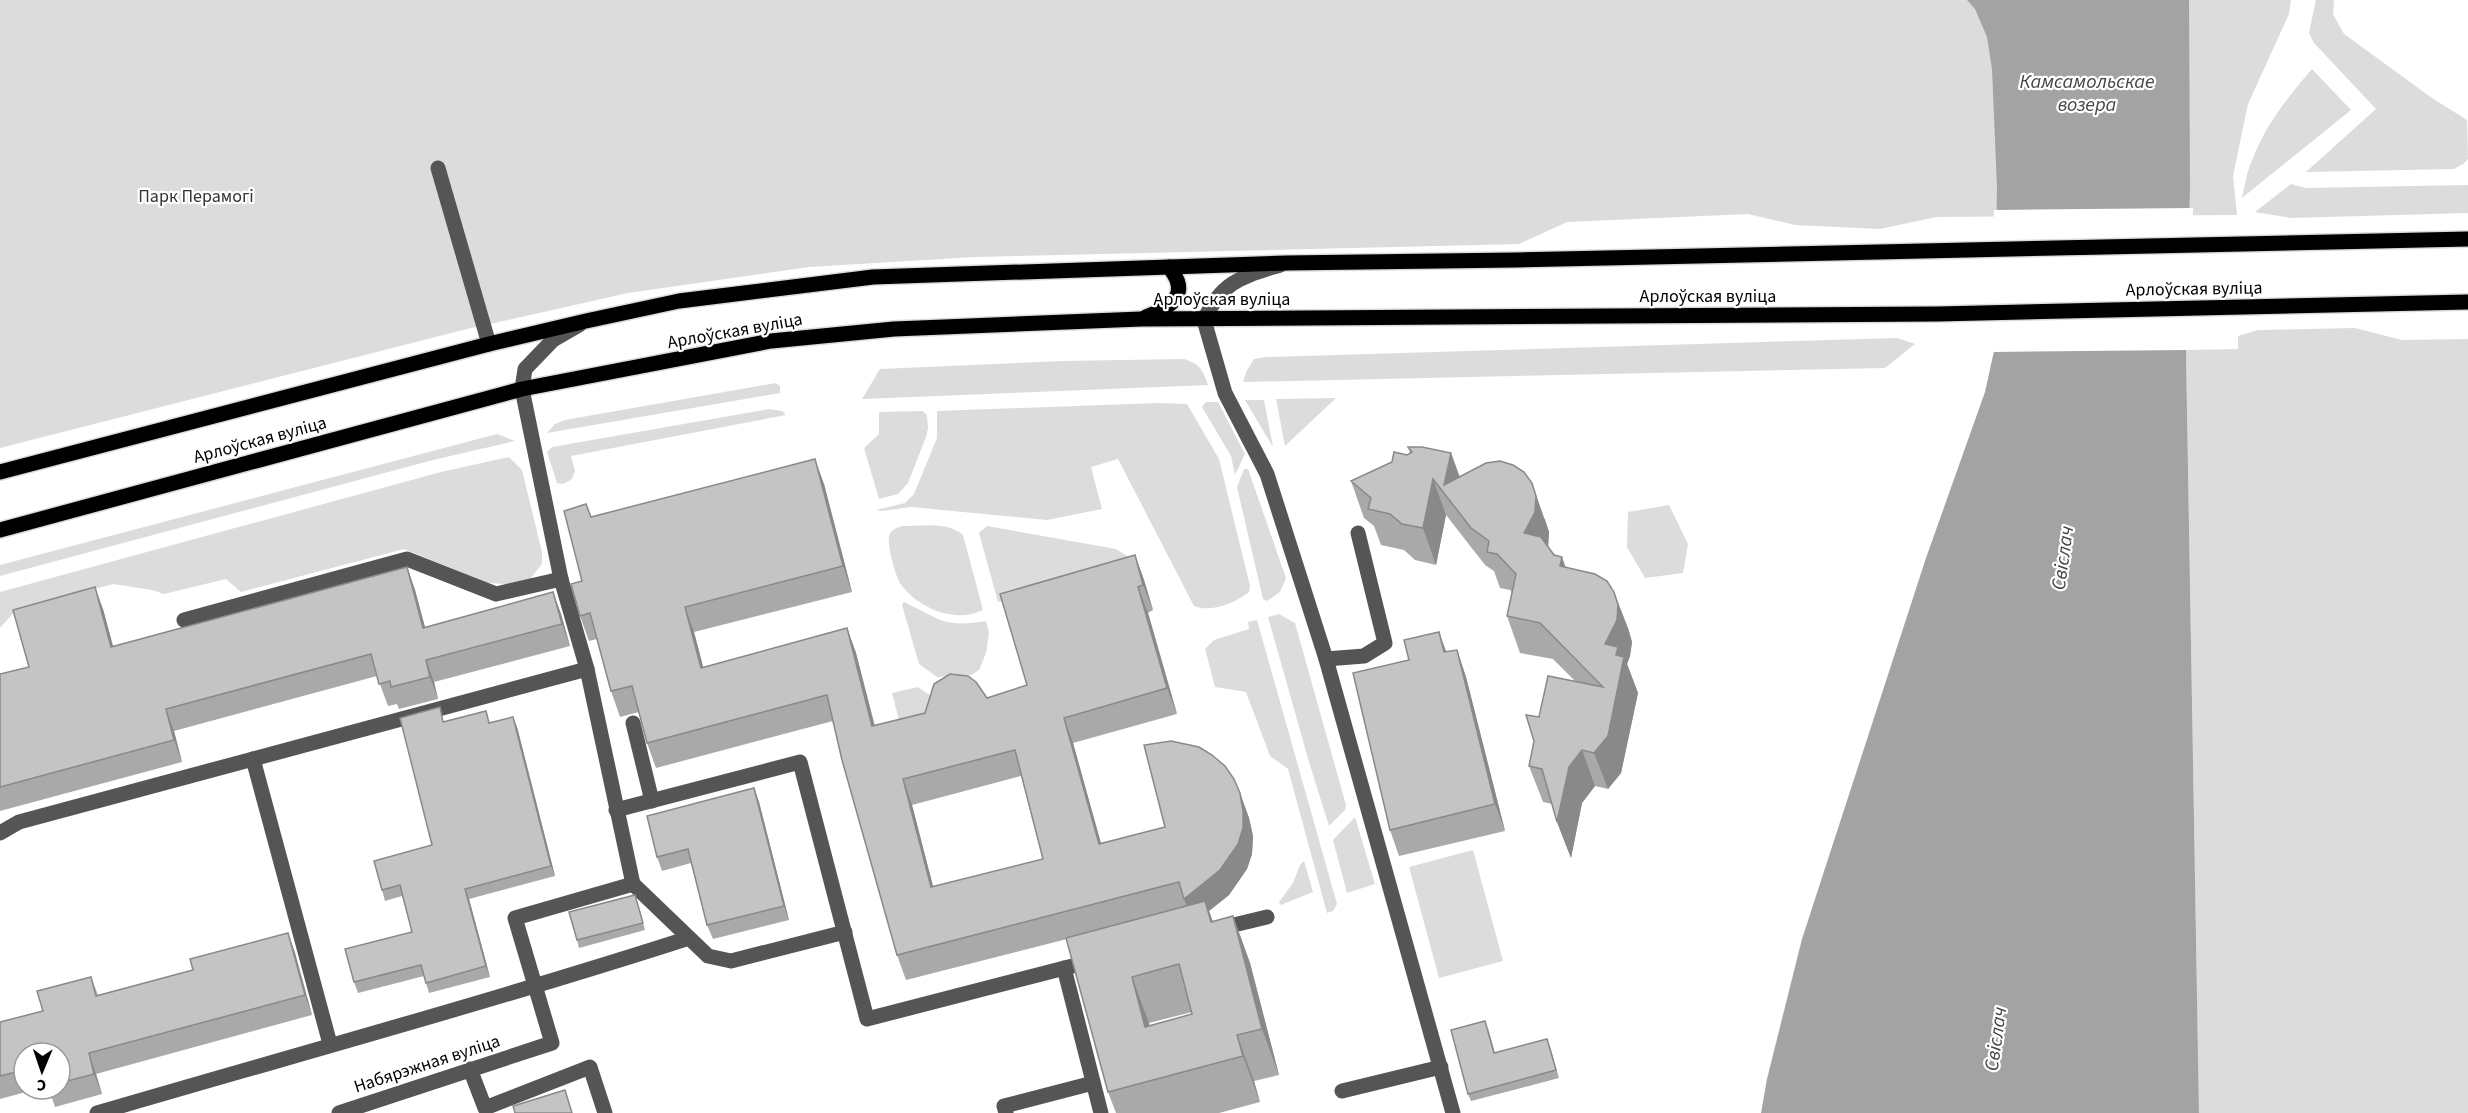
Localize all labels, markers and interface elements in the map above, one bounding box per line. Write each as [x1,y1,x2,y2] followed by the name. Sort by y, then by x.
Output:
[2019,68,2155,119] water label: Камсамольскае возера
[138,184,254,209] park label: Парк Перамогі
[2125,275,2263,303] street label: Арлоўская вуліца
[1640,284,1776,309] street label: Арлоўская вуліца
[1154,287,1290,312] street label: Арлоўская вуліца
[665,307,805,355] street label: Арлоўская вуліца
[191,410,329,470] street label: Арлоўская вуліца
[2045,524,2081,592] water label: Свіслач
[1978,1005,2014,1073] water label: Свіслач
[351,1029,503,1099] street label: Набярэжная вуліца
[12,1041,72,1101] north arrow
[36,1074,47,1096] text: С

